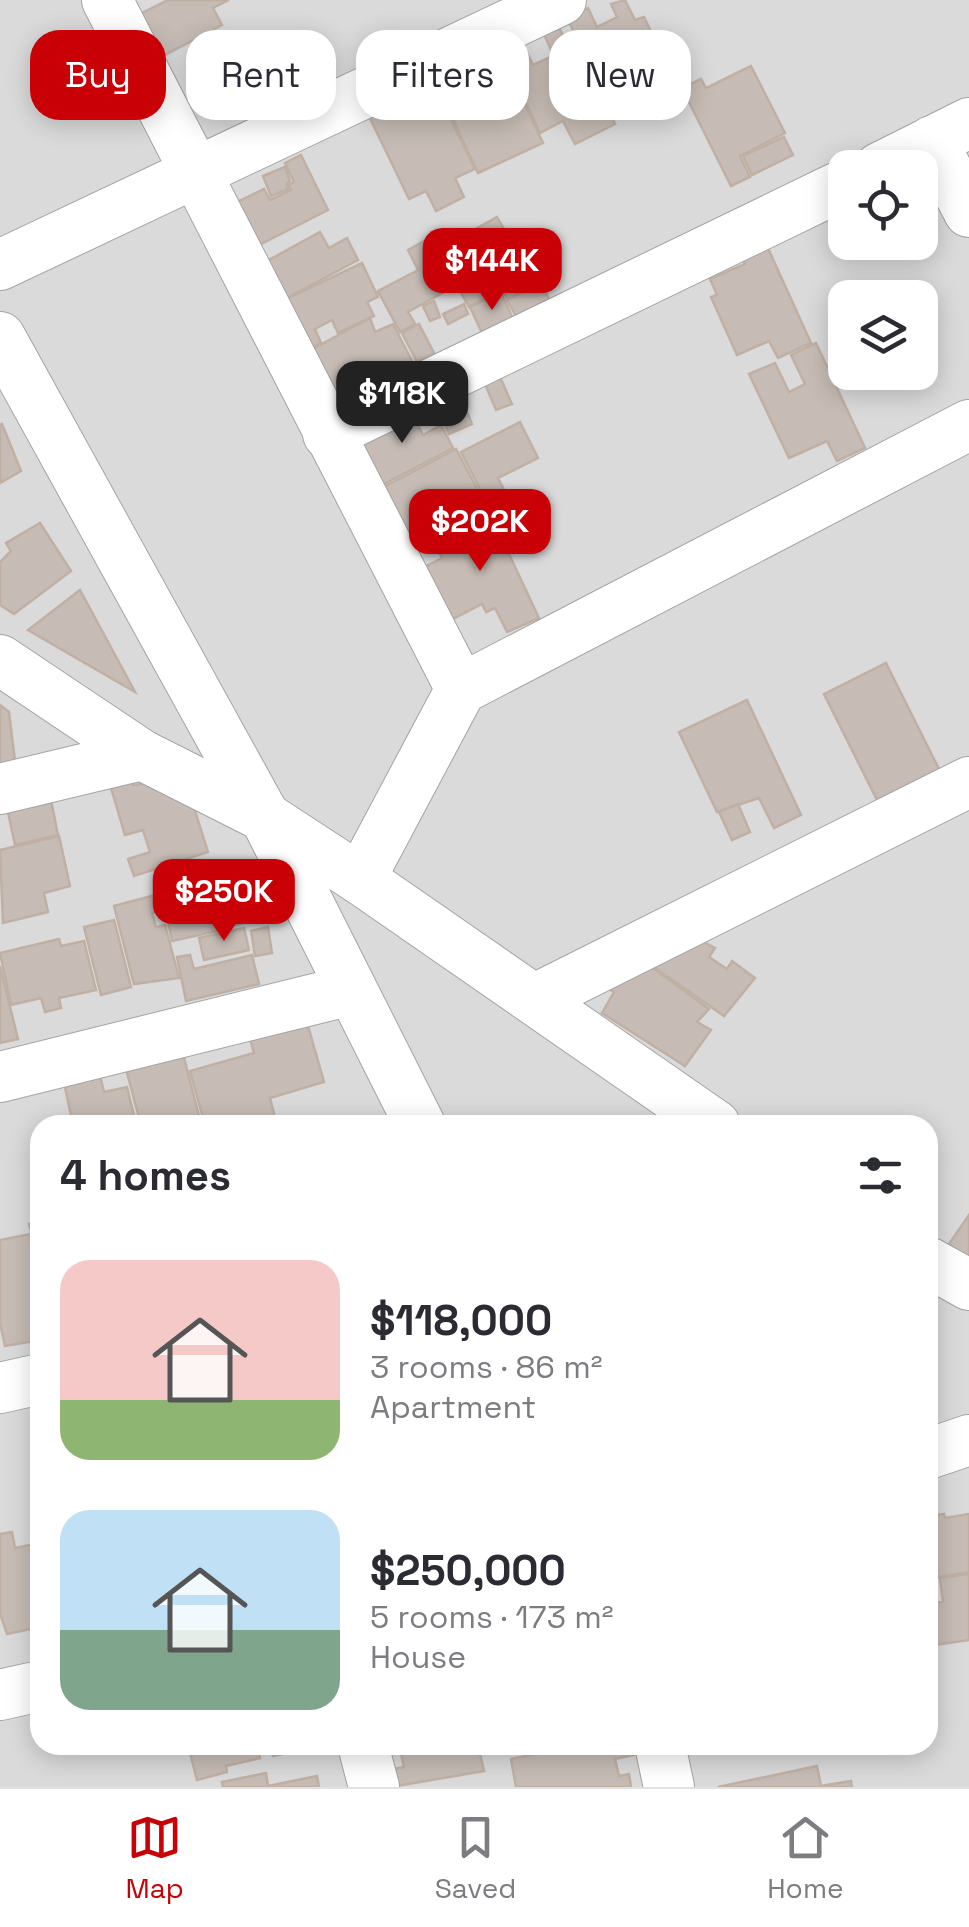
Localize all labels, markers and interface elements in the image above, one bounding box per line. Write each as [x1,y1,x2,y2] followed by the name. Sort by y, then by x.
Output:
[30,30,166,120] chip: Buy
[186,30,336,120] chip: Rent
[356,30,529,120] chip: Filters
[549,30,691,120] chip: New
[828,150,938,390] map controls
[828,150,938,260] button: locate
[422,228,562,313] pin: $144K
[445,240,539,280] text: $144K
[828,280,938,390] button: layers
[332,361,472,446] pin: $118K
[358,373,446,413] text: $118K
[410,489,550,574] pin: $202K
[431,501,529,541] text: $202K
[154,859,294,944] pin: $250K
[175,871,273,911] text: $250K
[853,1148,908,1203] icon: filters
[60,1149,231,1202] text: 4 homes
[370,1294,552,1347] text: $118,000
[140,1300,260,1420] icon: home
[370,1347,602,1387] text: 3 rooms · 86 m²
[370,1387,536,1427] text: Apartment
[370,1544,566,1597] text: $250,000
[140,1550,260,1670] icon: home
[370,1597,613,1637] text: 5 rooms · 173 m²
[370,1637,466,1677] text: House
[125,1810,184,1906] tab: Map
[435,1810,516,1906] tab: Saved
[767,1810,844,1906] tab: Home

